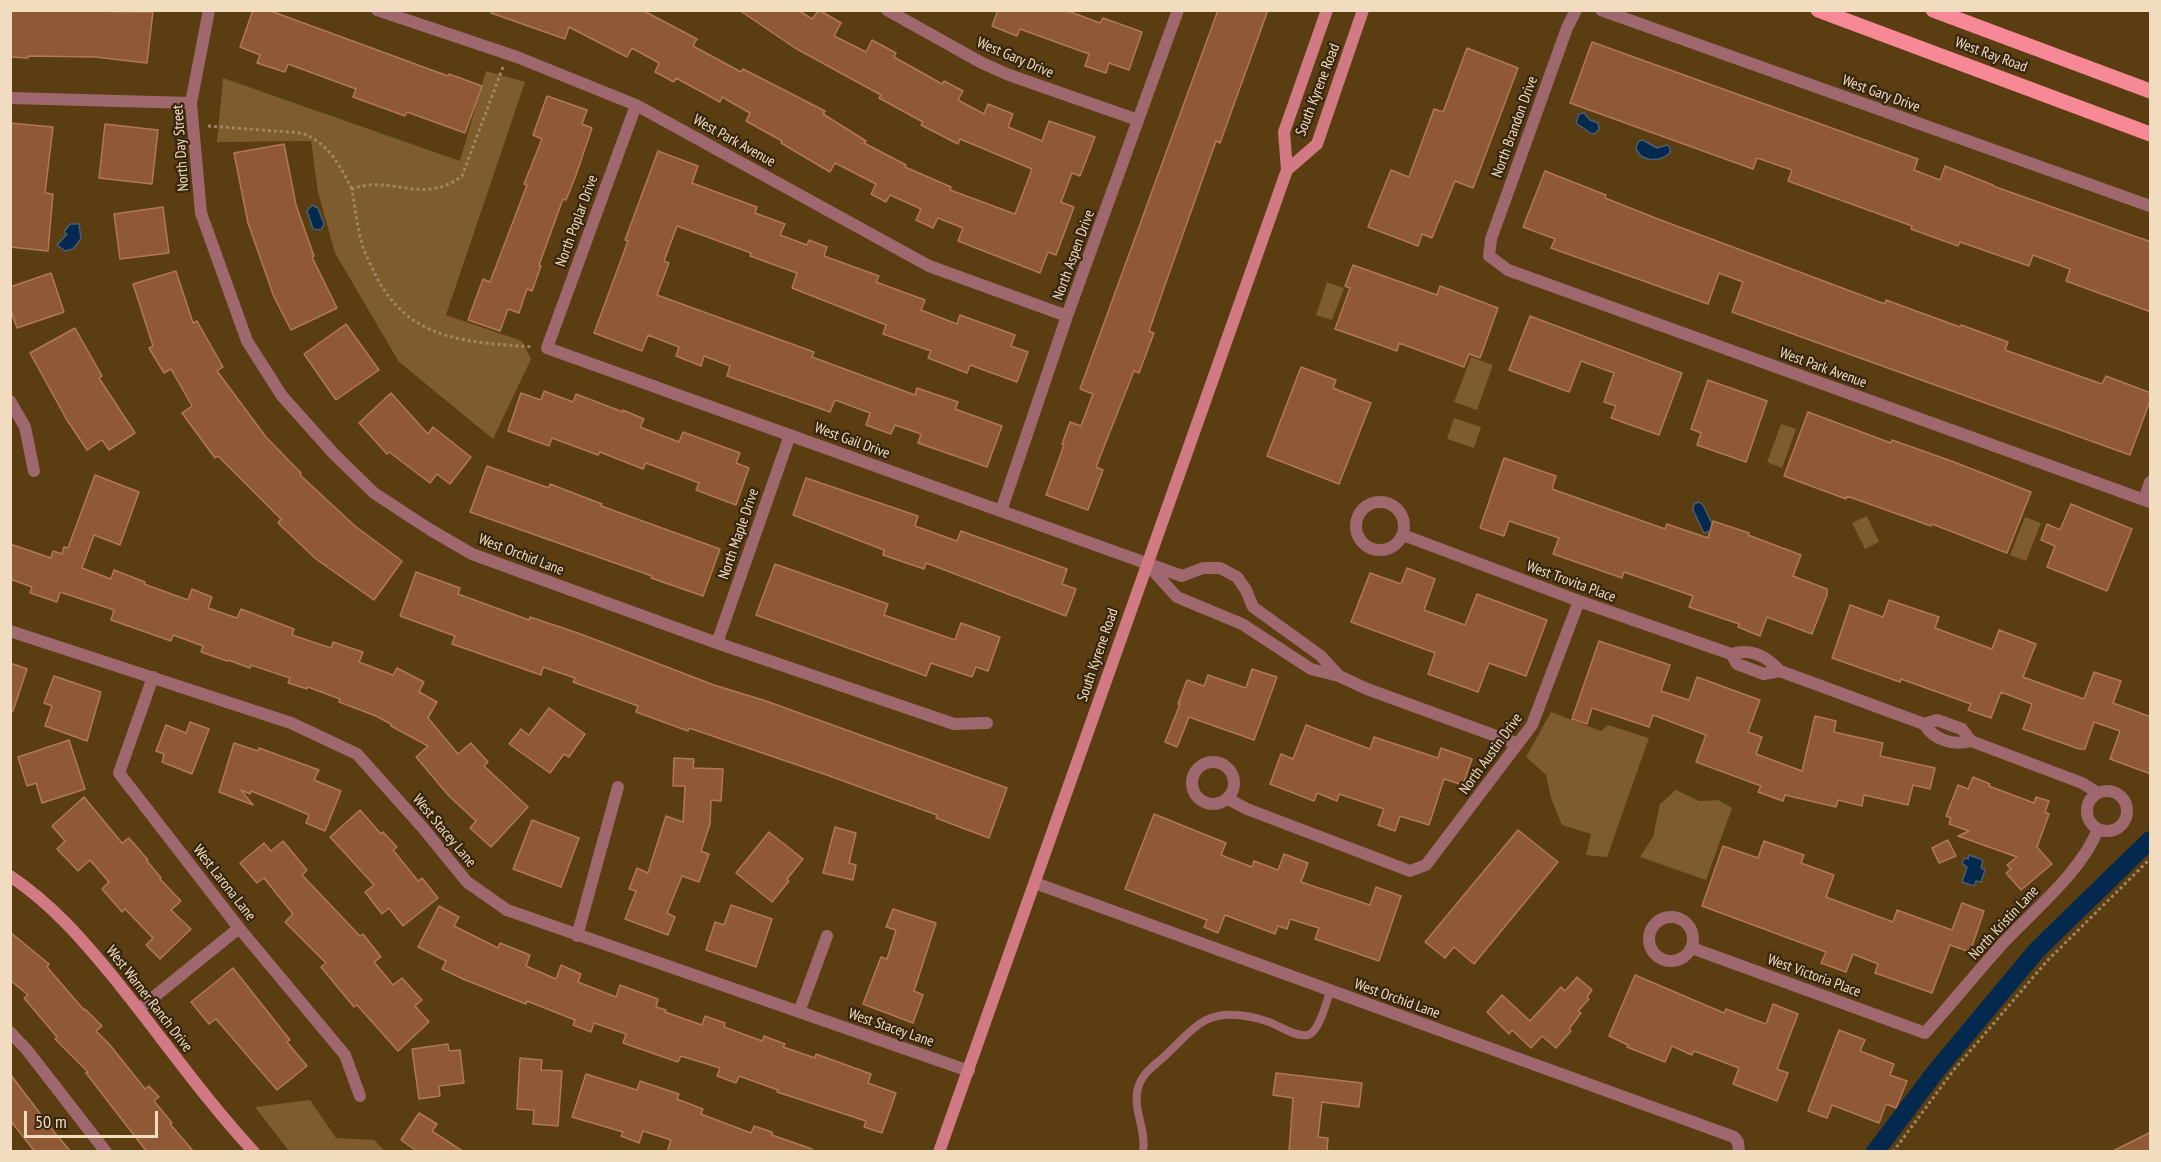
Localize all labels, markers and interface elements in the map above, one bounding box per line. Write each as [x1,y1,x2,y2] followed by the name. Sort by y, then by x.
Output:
[974,34,1056,82] street label: West Gary Drive
[1952,34,2030,76] street label: West Ray Road
[1292,41,1344,139] street label: South Kyrene Road
[1840,72,1922,116] street label: West Gary Drive
[1488,74,1542,180] street label: North Brandon Drive
[169,104,193,192] street label: North Day Street
[690,111,778,171] street label: West Park Avenue
[552,173,602,269] street label: North Poplar Drive
[1049,207,1099,303] street label: North Aspen Drive
[1777,344,1869,392] street label: West Park Avenue
[812,419,892,463] street label: West Gail Drive
[715,486,763,582] street label: North Maple Drive
[476,530,566,580] street label: West Orchid Lane
[1524,557,1618,607] street label: West Trovita Place
[1074,606,1122,704] street label: South Kyrene Road
[1456,710,1526,798] street label: North Austin Drive
[408,791,480,871] street label: West Stacey Lane
[189,841,259,925] street label: West Larona Lane
[1965,882,2043,964] street label: North Kristin Lane
[102,942,196,1056] street label: West Warner Ranch Drive
[1765,951,1863,1001] street label: West Victoria Place
[1352,975,1442,1023] street label: West Orchid Lane
[846,1005,936,1051] street label: West Stacey Lane
[27,1099,160,1137] scale bar
[35,1110,67,1133] text: 50 m

